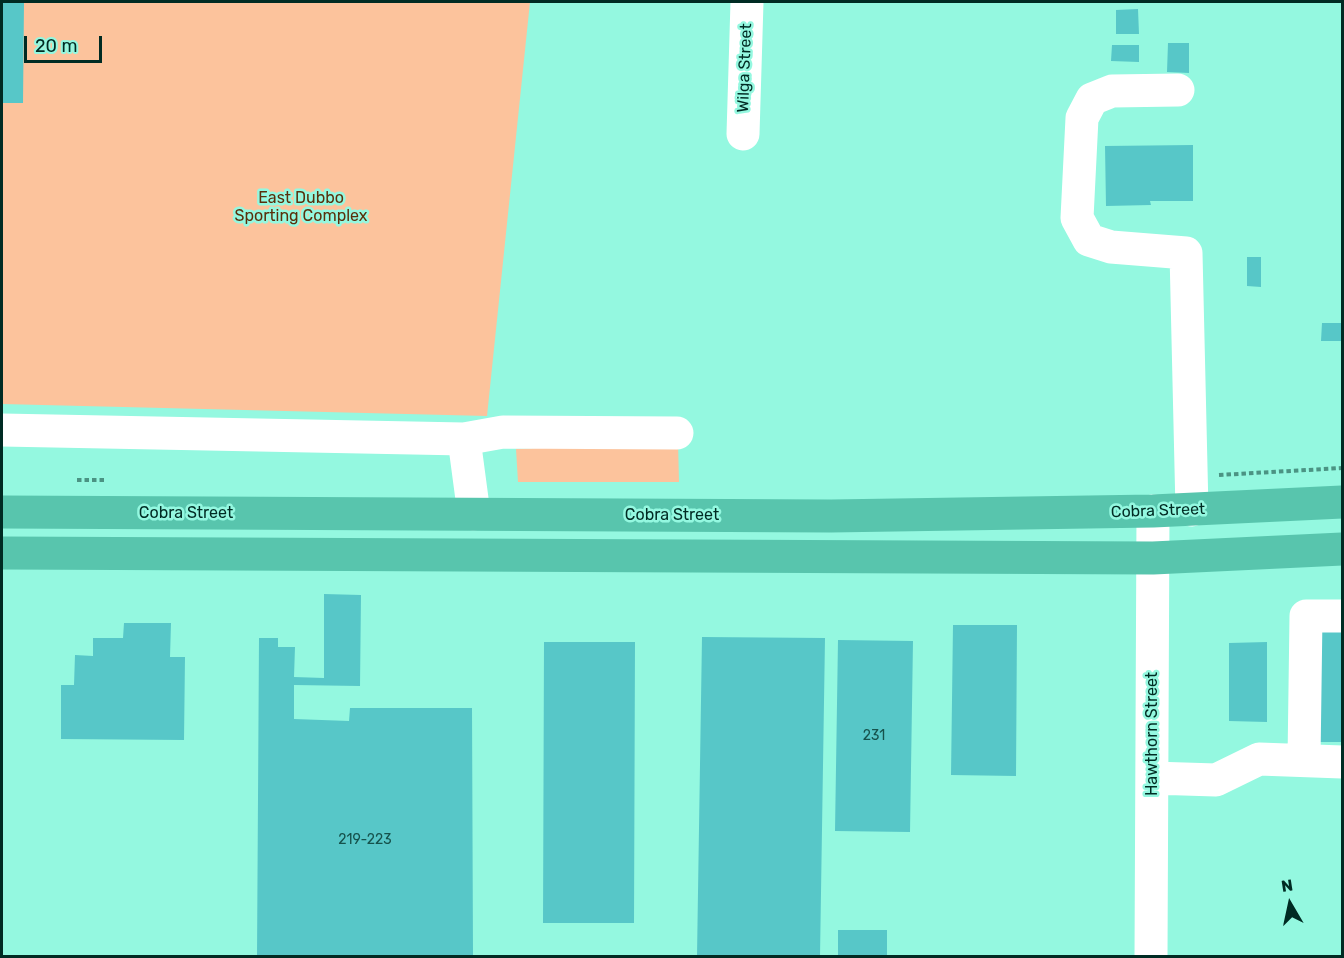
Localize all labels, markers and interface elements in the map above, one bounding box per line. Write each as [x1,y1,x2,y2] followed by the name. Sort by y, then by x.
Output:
[734,23,756,113] street label: Wilga Street
[27,24,105,62] scale bar
[35,35,77,57] text: 20 m
[235,188,367,226] park label: East Dubbo Sporting Complex
[1111,500,1205,522] street label: Cobra Street
[139,503,233,523] street label: Cobra Street
[625,505,719,525] street label: Cobra Street
[1142,672,1162,796] street label: Hawthorn Street
[863,728,885,744] house number: 231
[338,832,392,848] house number: 219-223
[1260,874,1320,934] north arrow
[1280,875,1294,896] text: N

